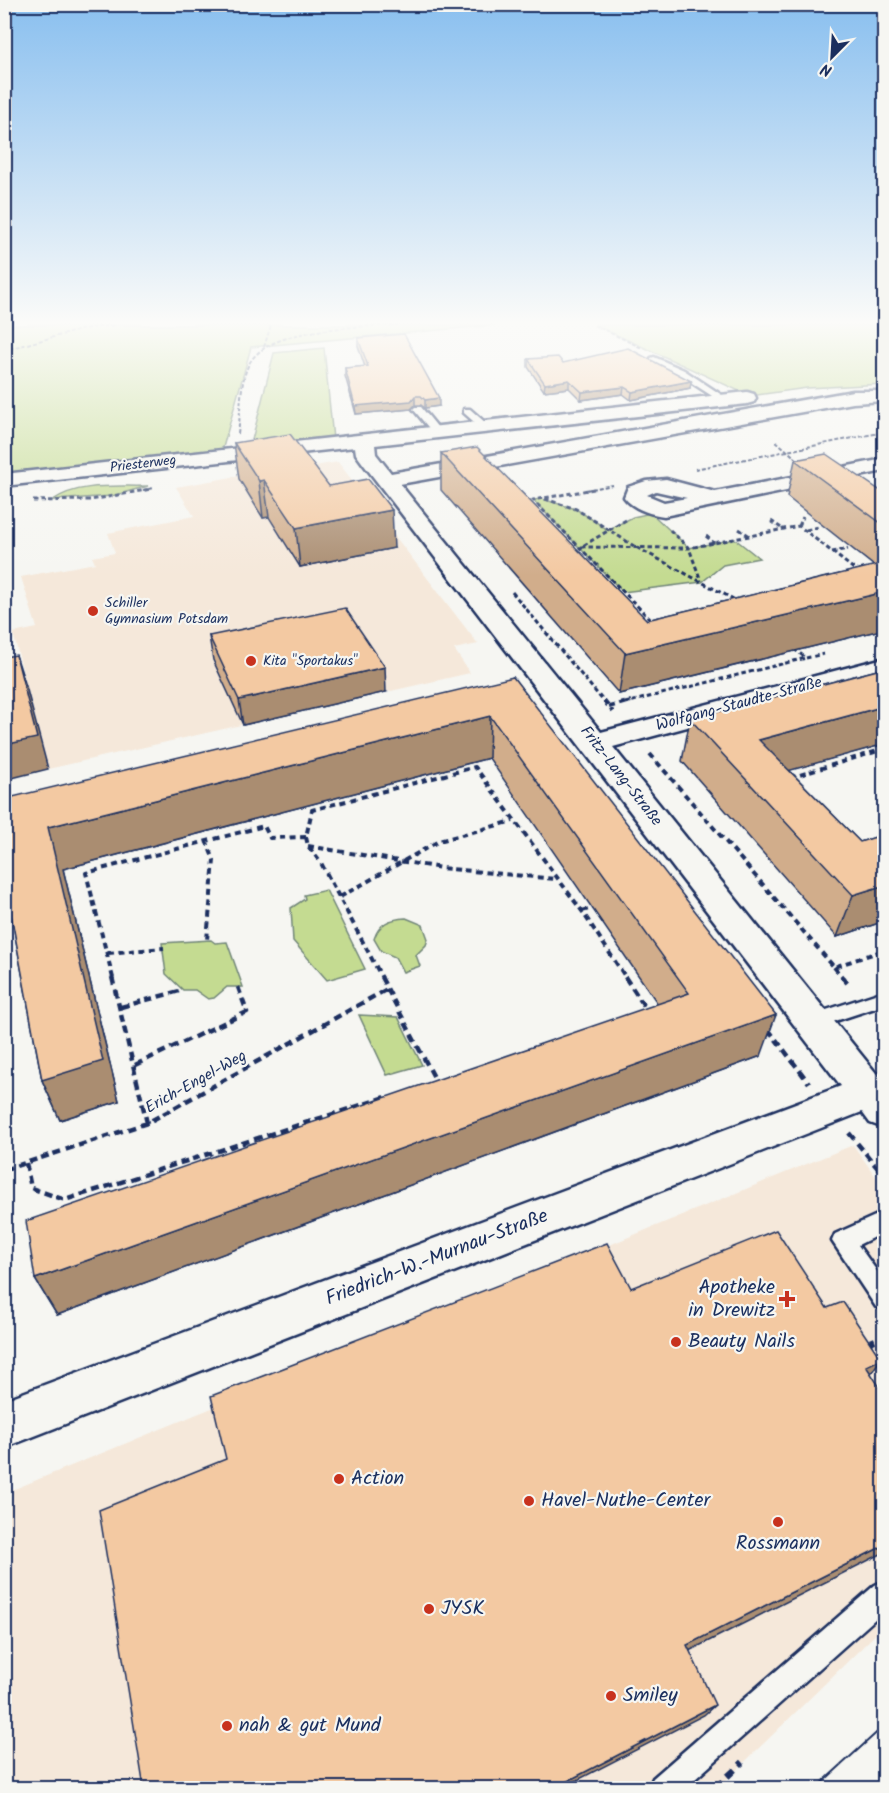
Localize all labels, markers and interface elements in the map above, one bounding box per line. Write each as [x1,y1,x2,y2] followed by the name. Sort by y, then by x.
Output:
[802,27,862,87] north arrow
[817,56,836,83] text: N
[109,449,177,479] street label: Priesterweg
[105,592,228,630] place label: Schiller Gymnasium Potsdam
[86,604,100,618] marker: Schiller Gymnasium Potsdam
[263,650,358,672] place label: Kita "Sportakus"
[244,654,258,668] marker: Kita "Sportakus"
[653,670,825,738] street label: Wolfgang-Staudte-Straße
[574,720,668,832] street label: Fritz-Lang-Straße
[141,1044,251,1120] street label: Erich-Engel-Weg
[321,1201,553,1315] street label: Friedrich-W.-Murnau-Straße
[688,1272,775,1327] place label: Apotheke in Drewitz
[780,1292,794,1306] marker: Apotheke in Drewitz
[688,1326,795,1358] place label: Beauty Nails
[669,1335,683,1349] marker: Beauty Nails
[351,1463,404,1495] place label: Action
[332,1472,346,1486] marker: Action
[541,1485,711,1517] place label: Havel-Nuthe-Center
[522,1494,536,1508] marker: Havel-Nuthe-Center
[771,1515,785,1529] marker: Rossmann
[736,1528,820,1560] place label: Rossmann
[441,1593,484,1625] place label: JYSK
[422,1602,436,1616] marker: JYSK
[623,1680,678,1712] place label: Smiley
[604,1689,618,1703] marker: Smiley
[239,1710,382,1742] place label: nah & gut Mund
[220,1719,234,1733] marker: nah & gut Mund

